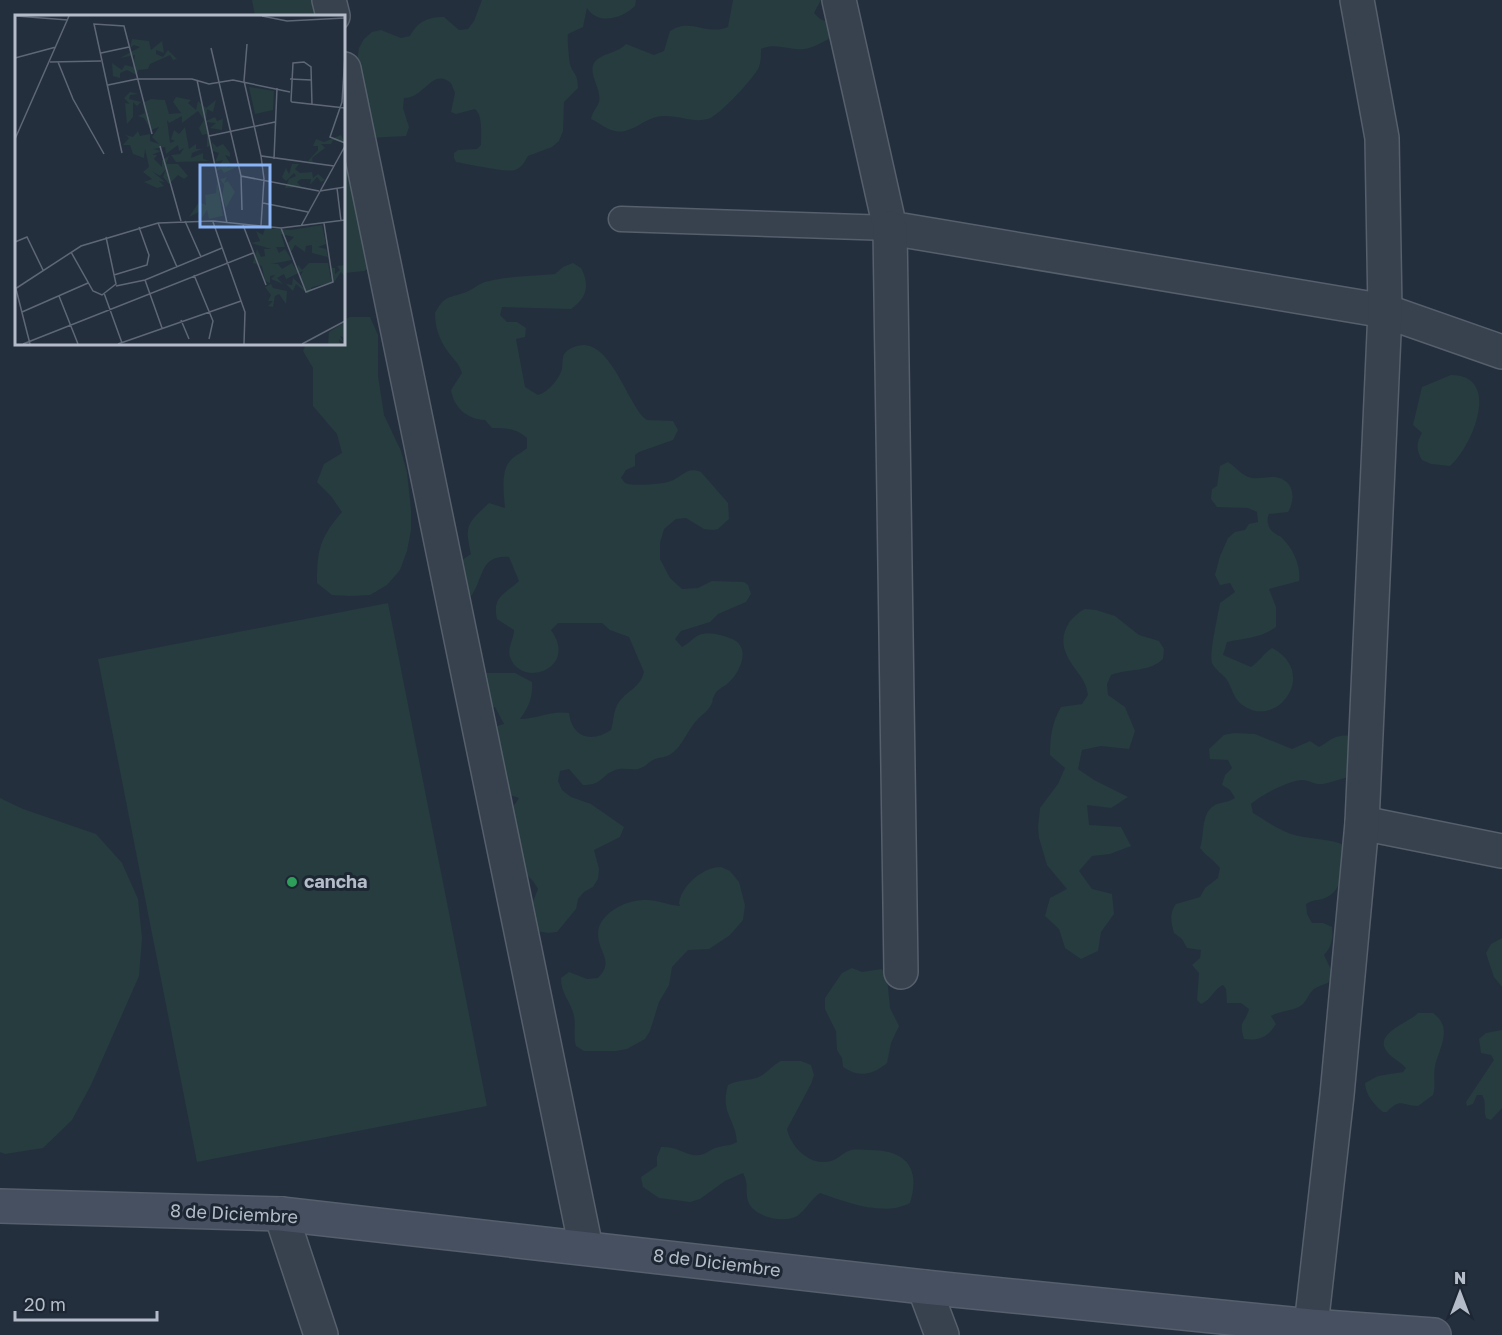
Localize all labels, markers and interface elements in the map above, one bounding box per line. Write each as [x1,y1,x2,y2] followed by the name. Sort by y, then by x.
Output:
[15,15,345,345] inset map
[304,870,367,892] place label: cancha
[285,875,299,889] marker: cancha
[169,1199,299,1227] street label: 8 de Diciembre
[652,1243,782,1281] street label: 8 de Diciembre
[1430,1263,1490,1323] north arrow
[1454,1268,1466,1288] text: N
[15,1284,158,1322] scale bar
[24,1293,66,1315] text: 20 m

